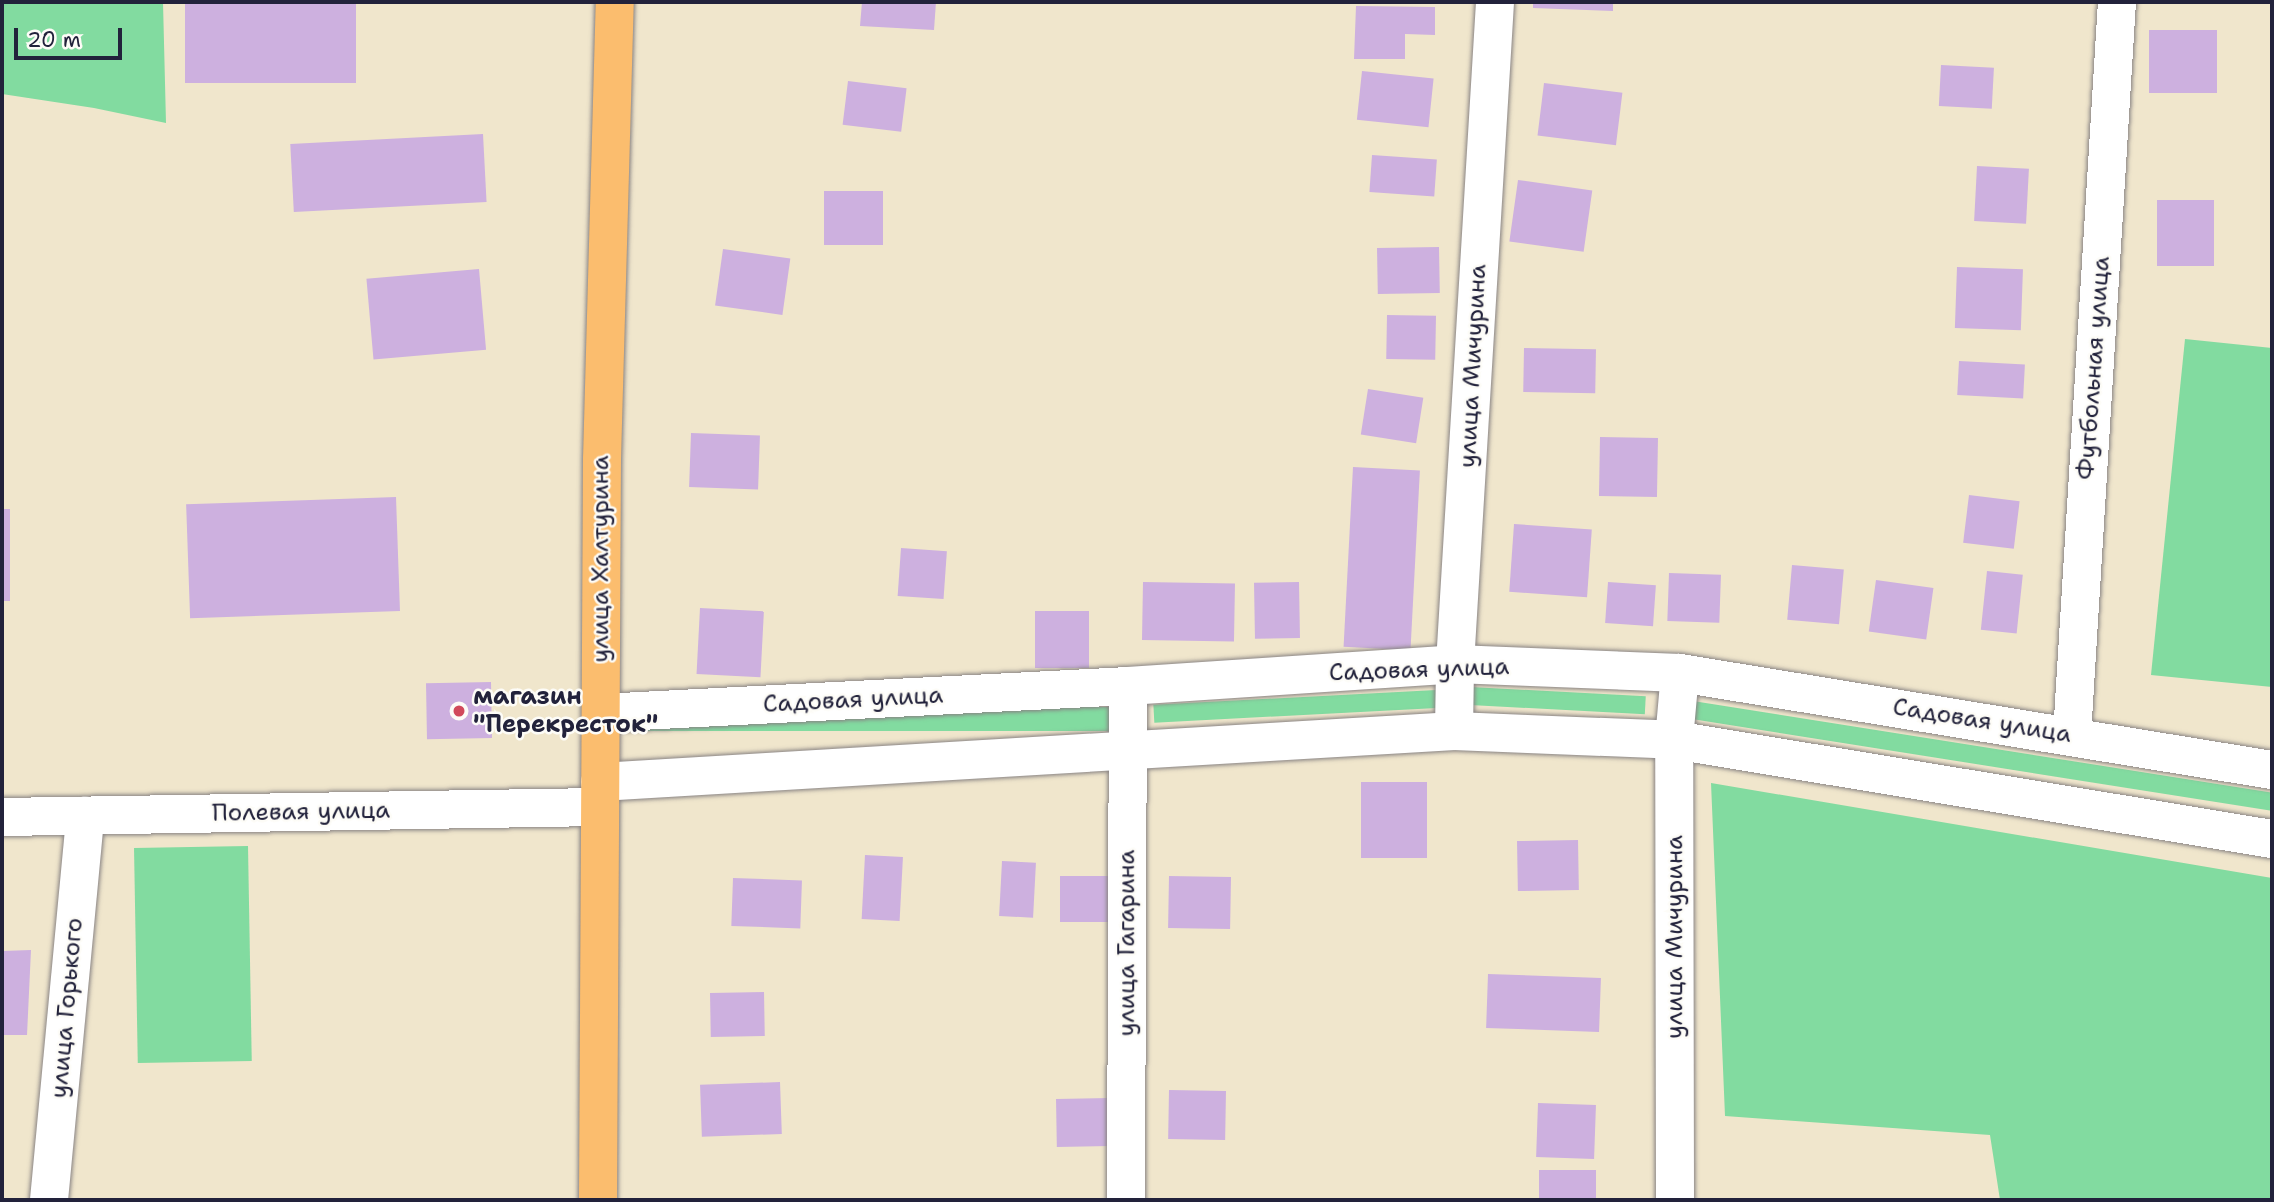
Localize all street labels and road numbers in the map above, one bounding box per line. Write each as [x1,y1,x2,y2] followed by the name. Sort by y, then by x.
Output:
[2072,255,2116,481] street label: Футбольная улица
[1453,263,1493,469] street label: улица Мичурина
[587,455,615,663] street label: улица Халтурина
[1328,652,1510,688] street label: Садовая улица
[762,681,944,719] street label: Садовая улица
[1891,693,2073,749] street label: Садовая улица
[212,796,390,828] street label: Полевая улица
[1661,835,1689,1039] street label: улица Мичурина
[1113,850,1141,1036] street label: улица Гагарина
[45,917,89,1099] street label: улица Горького

